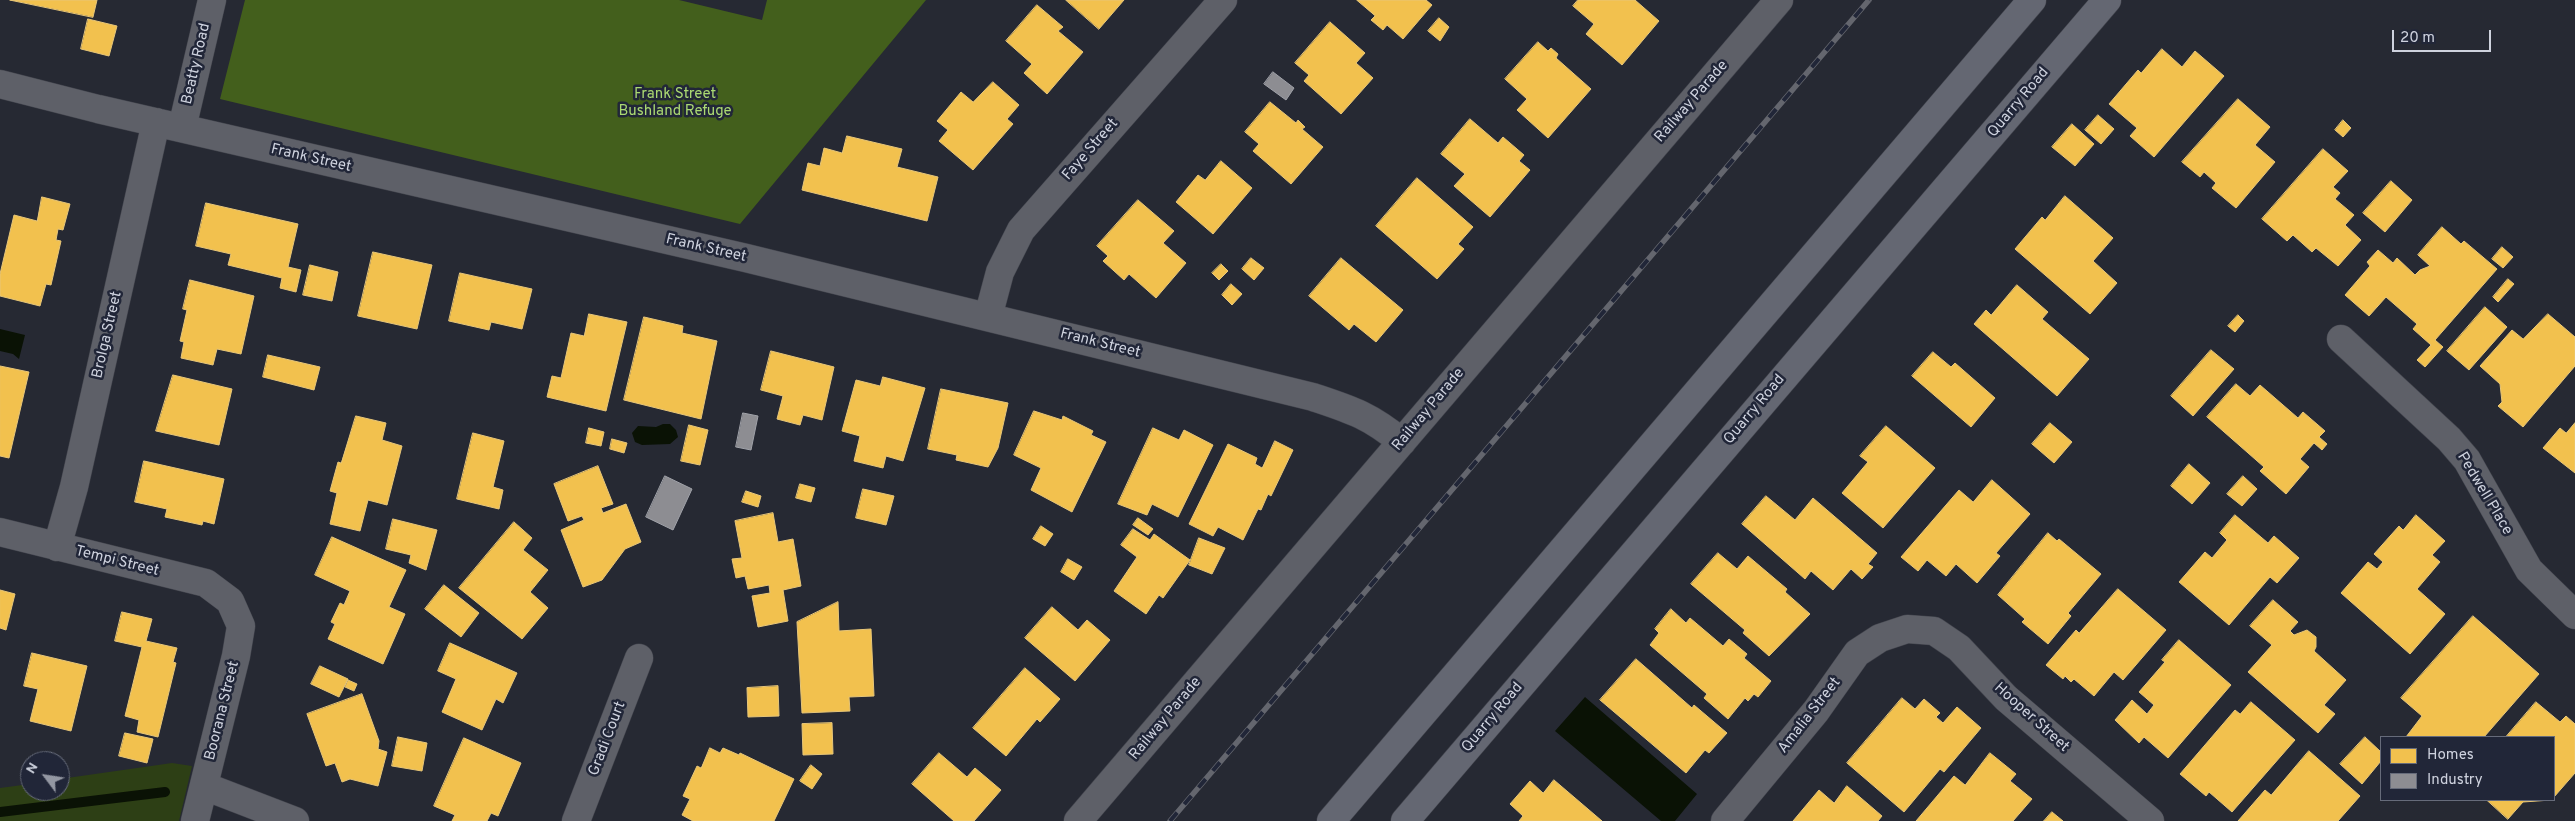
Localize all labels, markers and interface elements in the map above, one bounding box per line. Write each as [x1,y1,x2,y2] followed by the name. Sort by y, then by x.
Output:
[2395,20,2494,52] scale bar
[179,22,215,106] street label: Beatty Road
[2400,29,2435,48] text: 20 m
[1652,57,1732,147] street label: Railway Parade
[1985,64,2053,142] street label: Quarry Road
[618,86,732,121] park label: Frank Street Bushland Refuge
[1059,115,1123,185] street label: Faye Street
[269,141,353,177] street label: Frank Street
[664,231,748,267] street label: Frank Street
[89,290,127,380] street label: Brolga Street
[1058,325,1142,363] street label: Frank Street
[1389,365,1469,455] street label: Railway Parade
[1721,371,1789,449] street label: Quarry Road
[2452,449,2516,539] street label: Pedwell Place
[73,543,161,581] street label: Tempi Street
[202,659,244,763] street label: Boorana Street
[1126,674,1206,764] street label: Railway Parade
[1775,674,1845,758] street label: Amalia Street
[1459,679,1527,757] street label: Quarry Road
[1990,680,2072,756] street label: Hooper Street
[586,699,630,779] street label: Gradi Court
[2380,736,2555,801] legend
[2427,746,2474,765] text: Homes
[20,751,70,801] north arrow
[23,760,42,777] text: N
[2427,771,2483,790] text: Industry

